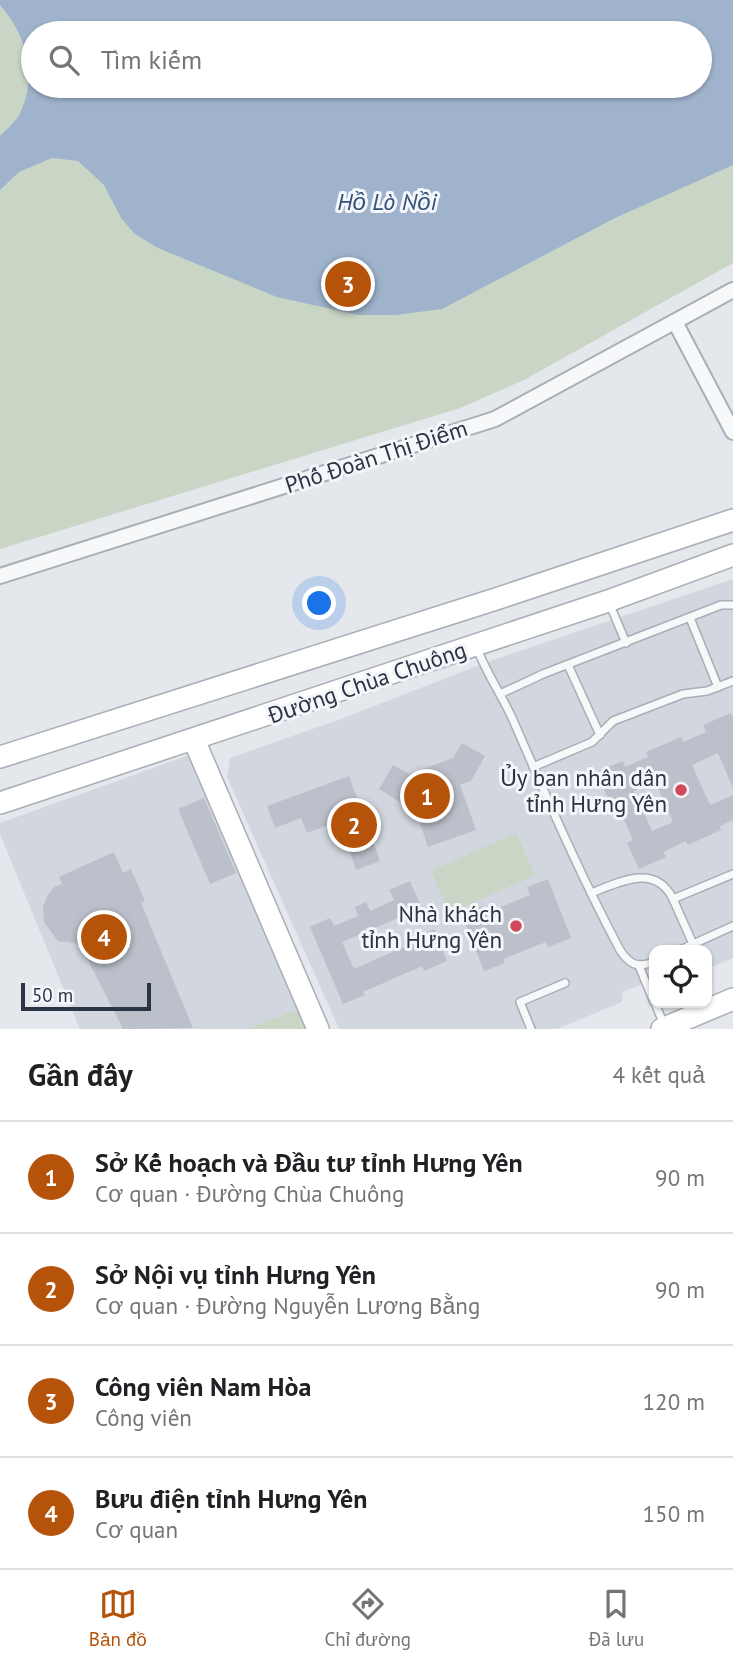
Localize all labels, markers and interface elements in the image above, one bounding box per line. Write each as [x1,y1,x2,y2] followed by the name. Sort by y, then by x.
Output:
[21,21,712,98] search box
[45,41,83,79] icon: search
[101,43,202,76] text: Tìm kiếm
[337,186,437,217] water label: Hồ Lò Nồi
[325,258,371,310] pin: 3
[281,413,471,499] street label: Phố Đoàn Thị Điểm
[302,586,336,620] your location
[263,634,470,730] street label: Đường Chùa Chuông
[500,763,667,818] place label: Ủy ban nhân dân tỉnh Hưng Yên
[404,770,450,822] pin: 1
[673,782,689,798] marker: Ủy ban nhân dân tỉnh Hưng Yên
[331,799,377,851] pin: 2
[361,899,502,954] place label: Nhà khách tỉnh Hưng Yên
[81,911,127,963] pin: 4
[508,918,524,934] marker: Nhà khách tỉnh Hưng Yên
[649,945,712,1008] map controls
[649,945,712,1008] button: locate
[21,980,150,1012] scale bar
[32,983,73,1007] text: 50 m
[28,1055,133,1094] text: Gần đây
[612,1060,705,1089] text: 4 kết quả
[95,1146,523,1179] text: Sở Kế hoạch và Đầu tư tỉnh Hưng Yên
[44,1163,58,1192] text: 1
[655,1163,705,1192] text: 90 m
[95,1179,404,1208] text: Cơ quan · Đường Chùa Chuông
[95,1258,376,1291] text: Sở Nội vụ tỉnh Hưng Yên
[44,1275,58,1304] text: 2
[655,1275,705,1304] text: 90 m
[95,1291,480,1320] text: Cơ quan · Đường Nguyễn Lương Bằng
[95,1370,311,1403] text: Công viên Nam Hòa
[44,1387,58,1416] text: 3
[643,1387,705,1416] text: 120 m
[95,1403,192,1432] text: Công viên
[95,1482,367,1515] text: Bưu điện tỉnh Hưng Yên
[44,1499,58,1528] text: 4
[643,1499,705,1528] text: 150 m
[95,1515,178,1544] text: Cơ quan
[89,1585,147,1651] tab: Bản đồ
[324,1585,411,1651] tab: Chỉ đường
[589,1585,644,1651] tab: Đã lưu

